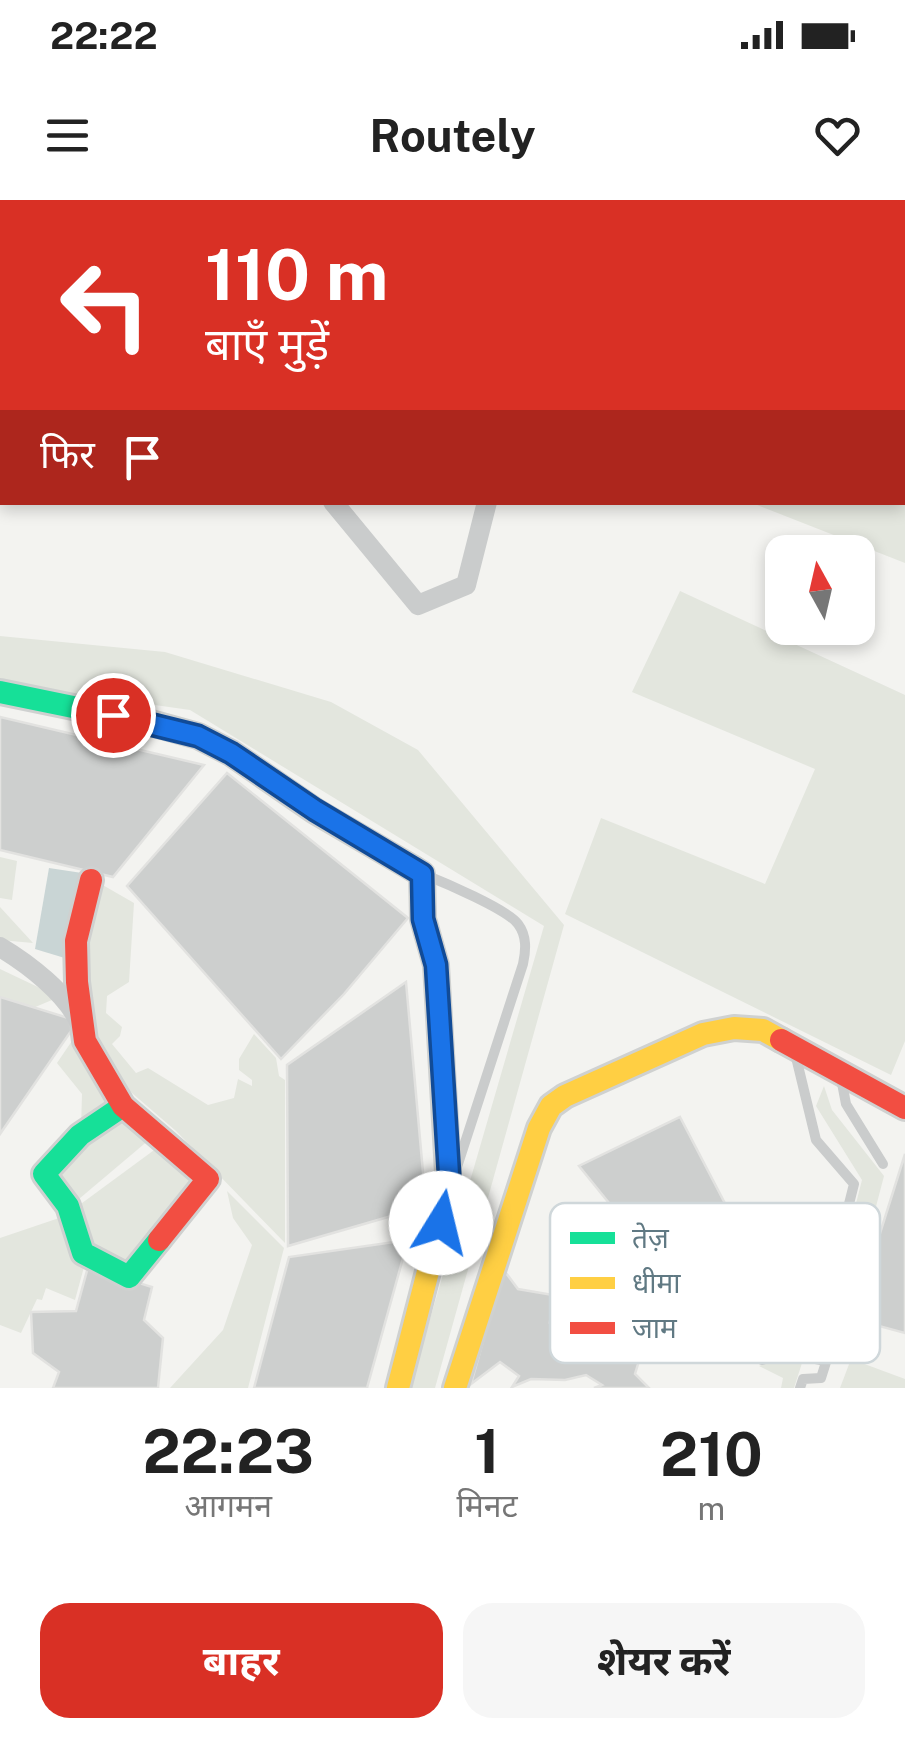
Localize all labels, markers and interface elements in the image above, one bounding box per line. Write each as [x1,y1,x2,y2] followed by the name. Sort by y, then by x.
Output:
[50,13,158,58] text: 22:22
[40,108,95,163] icon: menu
[810,108,865,163] icon: heart
[370,109,535,162] text: Routely
[205,233,389,316] text: 110 m
[40,240,170,370] icon: left
[205,317,329,370] text: बाएँ मुड़ें
[115,430,170,485] icon: arrive
[40,432,95,477] text: फिर
[765,535,875,645] north arrow
[765,535,875,645] map controls
[71,673,156,758] pin
[86,688,141,743] icon: arrive
[389,1171,493,1275] position arrow
[550,1203,880,1363] legend
[632,1221,670,1254] text: तेज़
[632,1266,681,1299] text: धीमा
[632,1311,678,1344] text: जाम
[142,1416,314,1487] text: 22:23
[474,1416,500,1487] text: 1
[660,1419,763,1490] text: 210
[184,1487,272,1524] text: आगमन
[456,1487,518,1524] text: मिनट
[697,1490,725,1527] text: m
[40,1603,443,1718] button: बाहर
[463,1603,865,1718] button: शेयर करें

